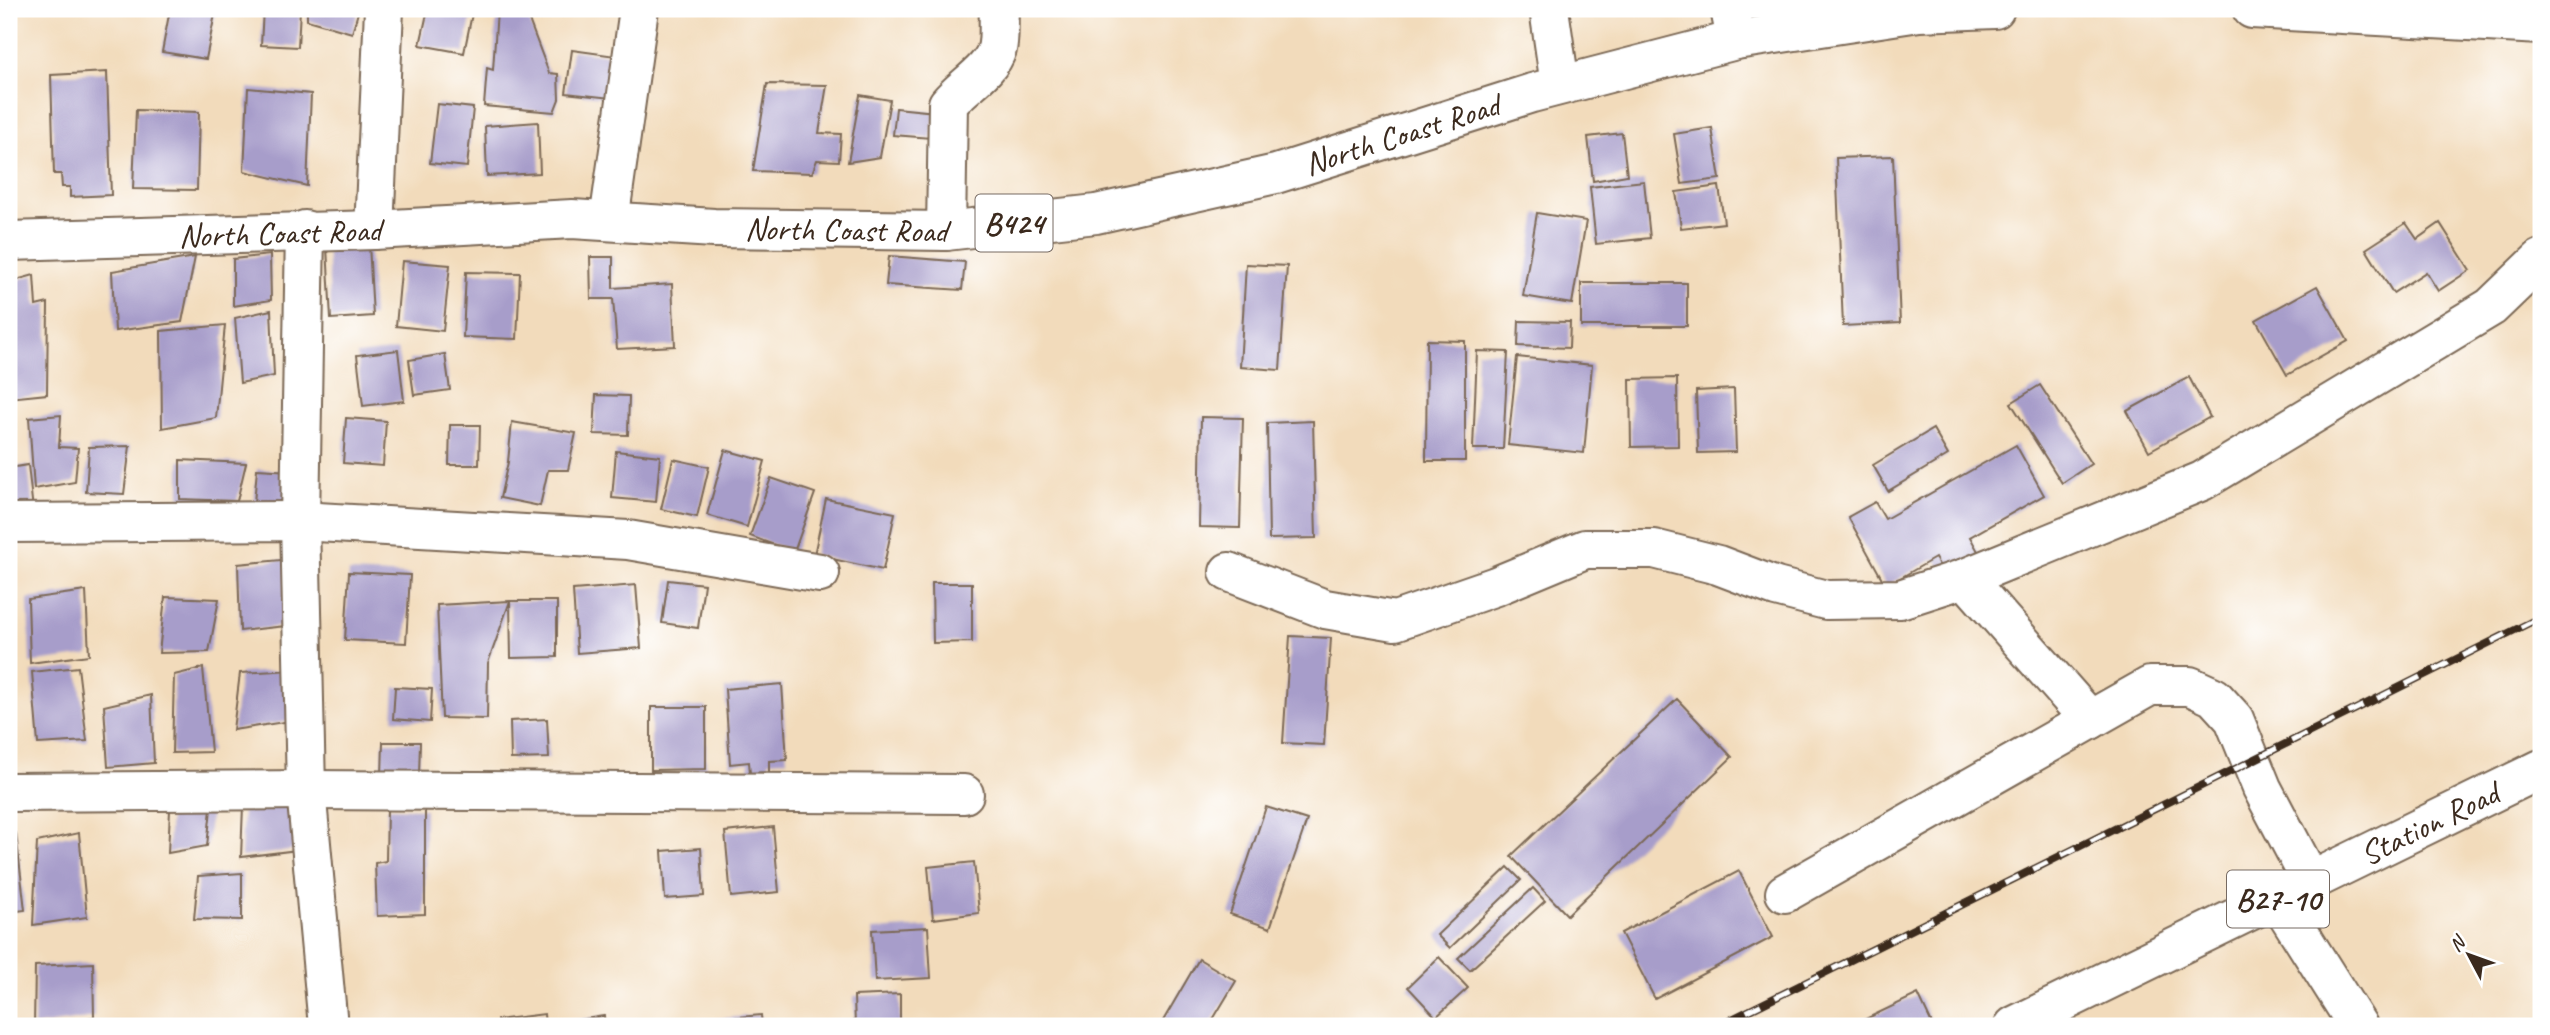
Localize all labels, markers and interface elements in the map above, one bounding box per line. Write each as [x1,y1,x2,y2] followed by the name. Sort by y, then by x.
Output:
[1299,82,1509,185] street label: North Coast Road
[976,194,1052,252] road number: B424
[745,207,953,252] street label: North Coast Road
[178,208,387,257] street label: North Coast Road
[2353,770,2510,875] street label: Station Road
[2227,870,2329,928] road number: B27-10
[2434,920,2504,990] north arrow
[2444,930,2472,957] text: N

